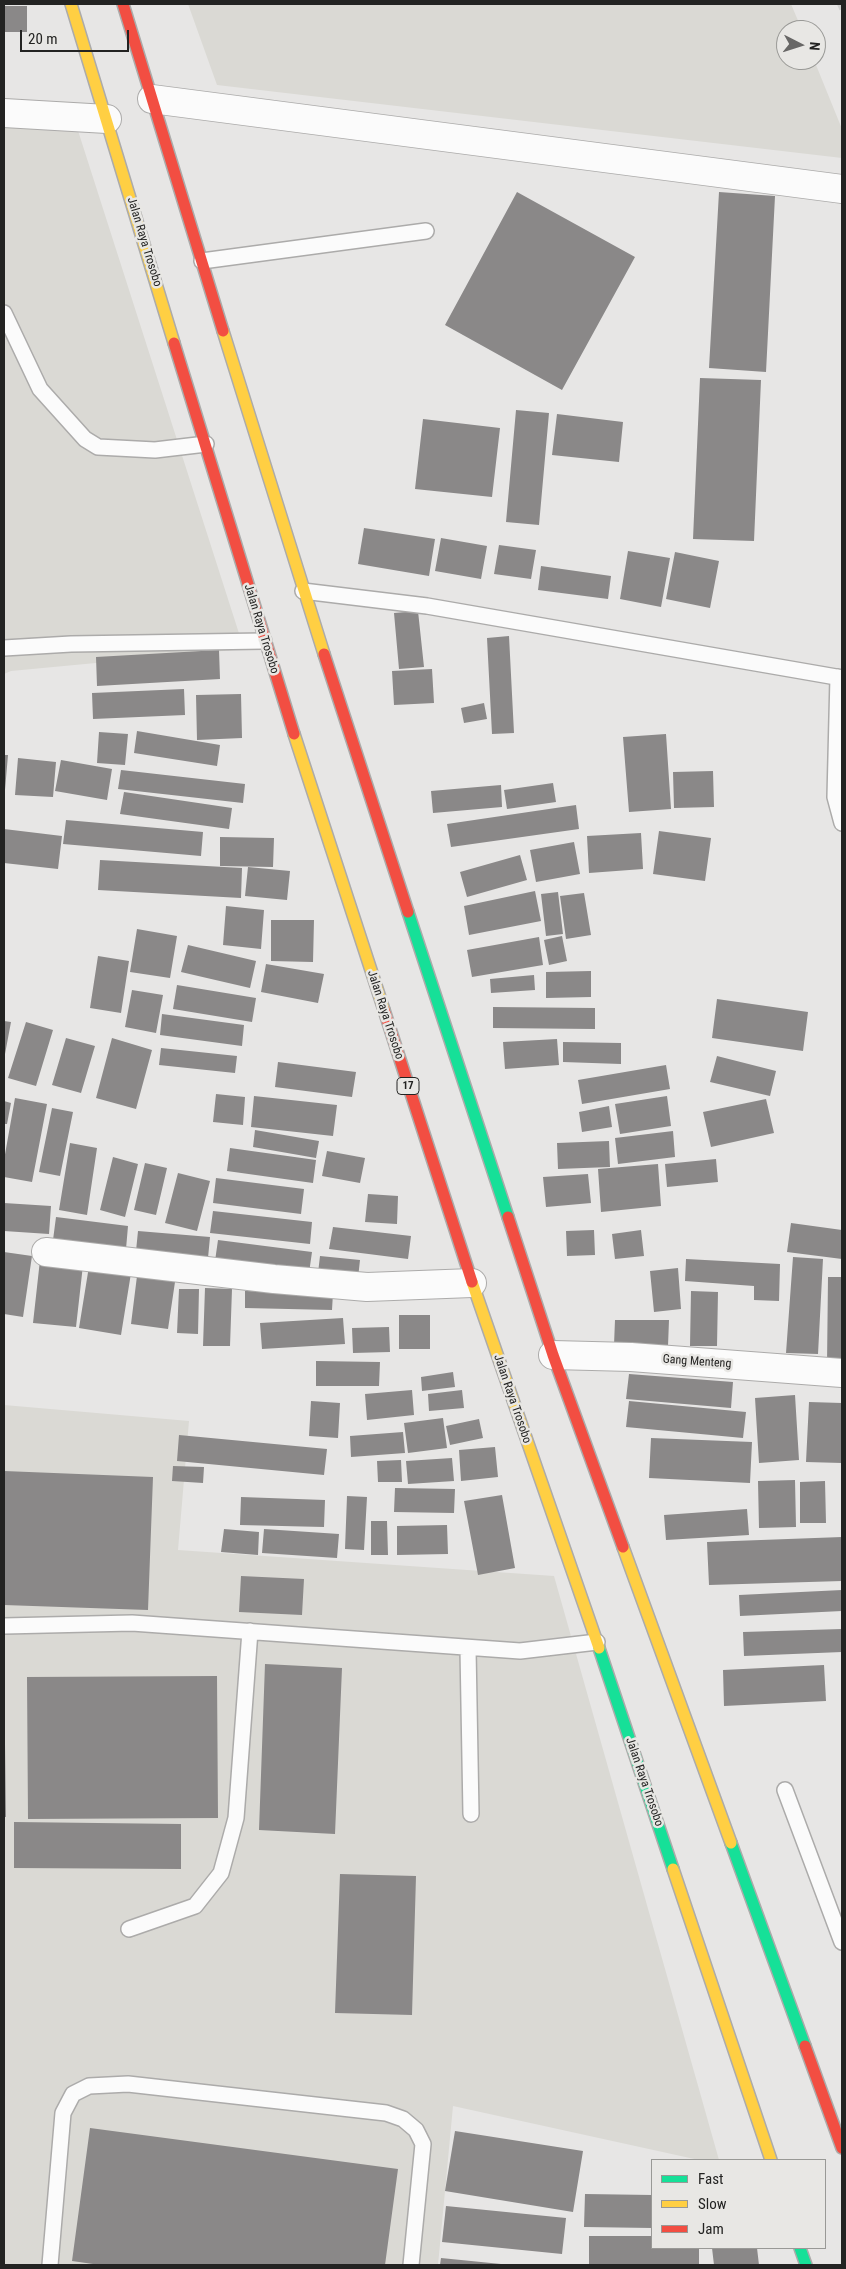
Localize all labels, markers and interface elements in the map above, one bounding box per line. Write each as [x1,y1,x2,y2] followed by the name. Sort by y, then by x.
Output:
[22,20,131,52] scale bar
[776,20,826,70] north arrow
[28,30,58,48] text: 20 m
[807,41,823,51] text: N
[124,195,164,289] street label: Jalan Raya Trosobo
[241,582,281,676] street label: Jalan Raya Trosobo
[364,969,406,1061] street label: Jalan Raya Trosobo
[397,1078,419,1094] road number: 17
[662,1352,732,1372] street label: Gang Menteng
[490,1353,534,1445] street label: Jalan Raya Trosobo
[622,1736,666,1828] street label: Jalan Raya Trosobo
[651,2159,826,2249] legend
[698,2170,723,2188] text: Fast
[698,2195,727,2213] text: Slow
[698,2220,724,2238] text: Jam

